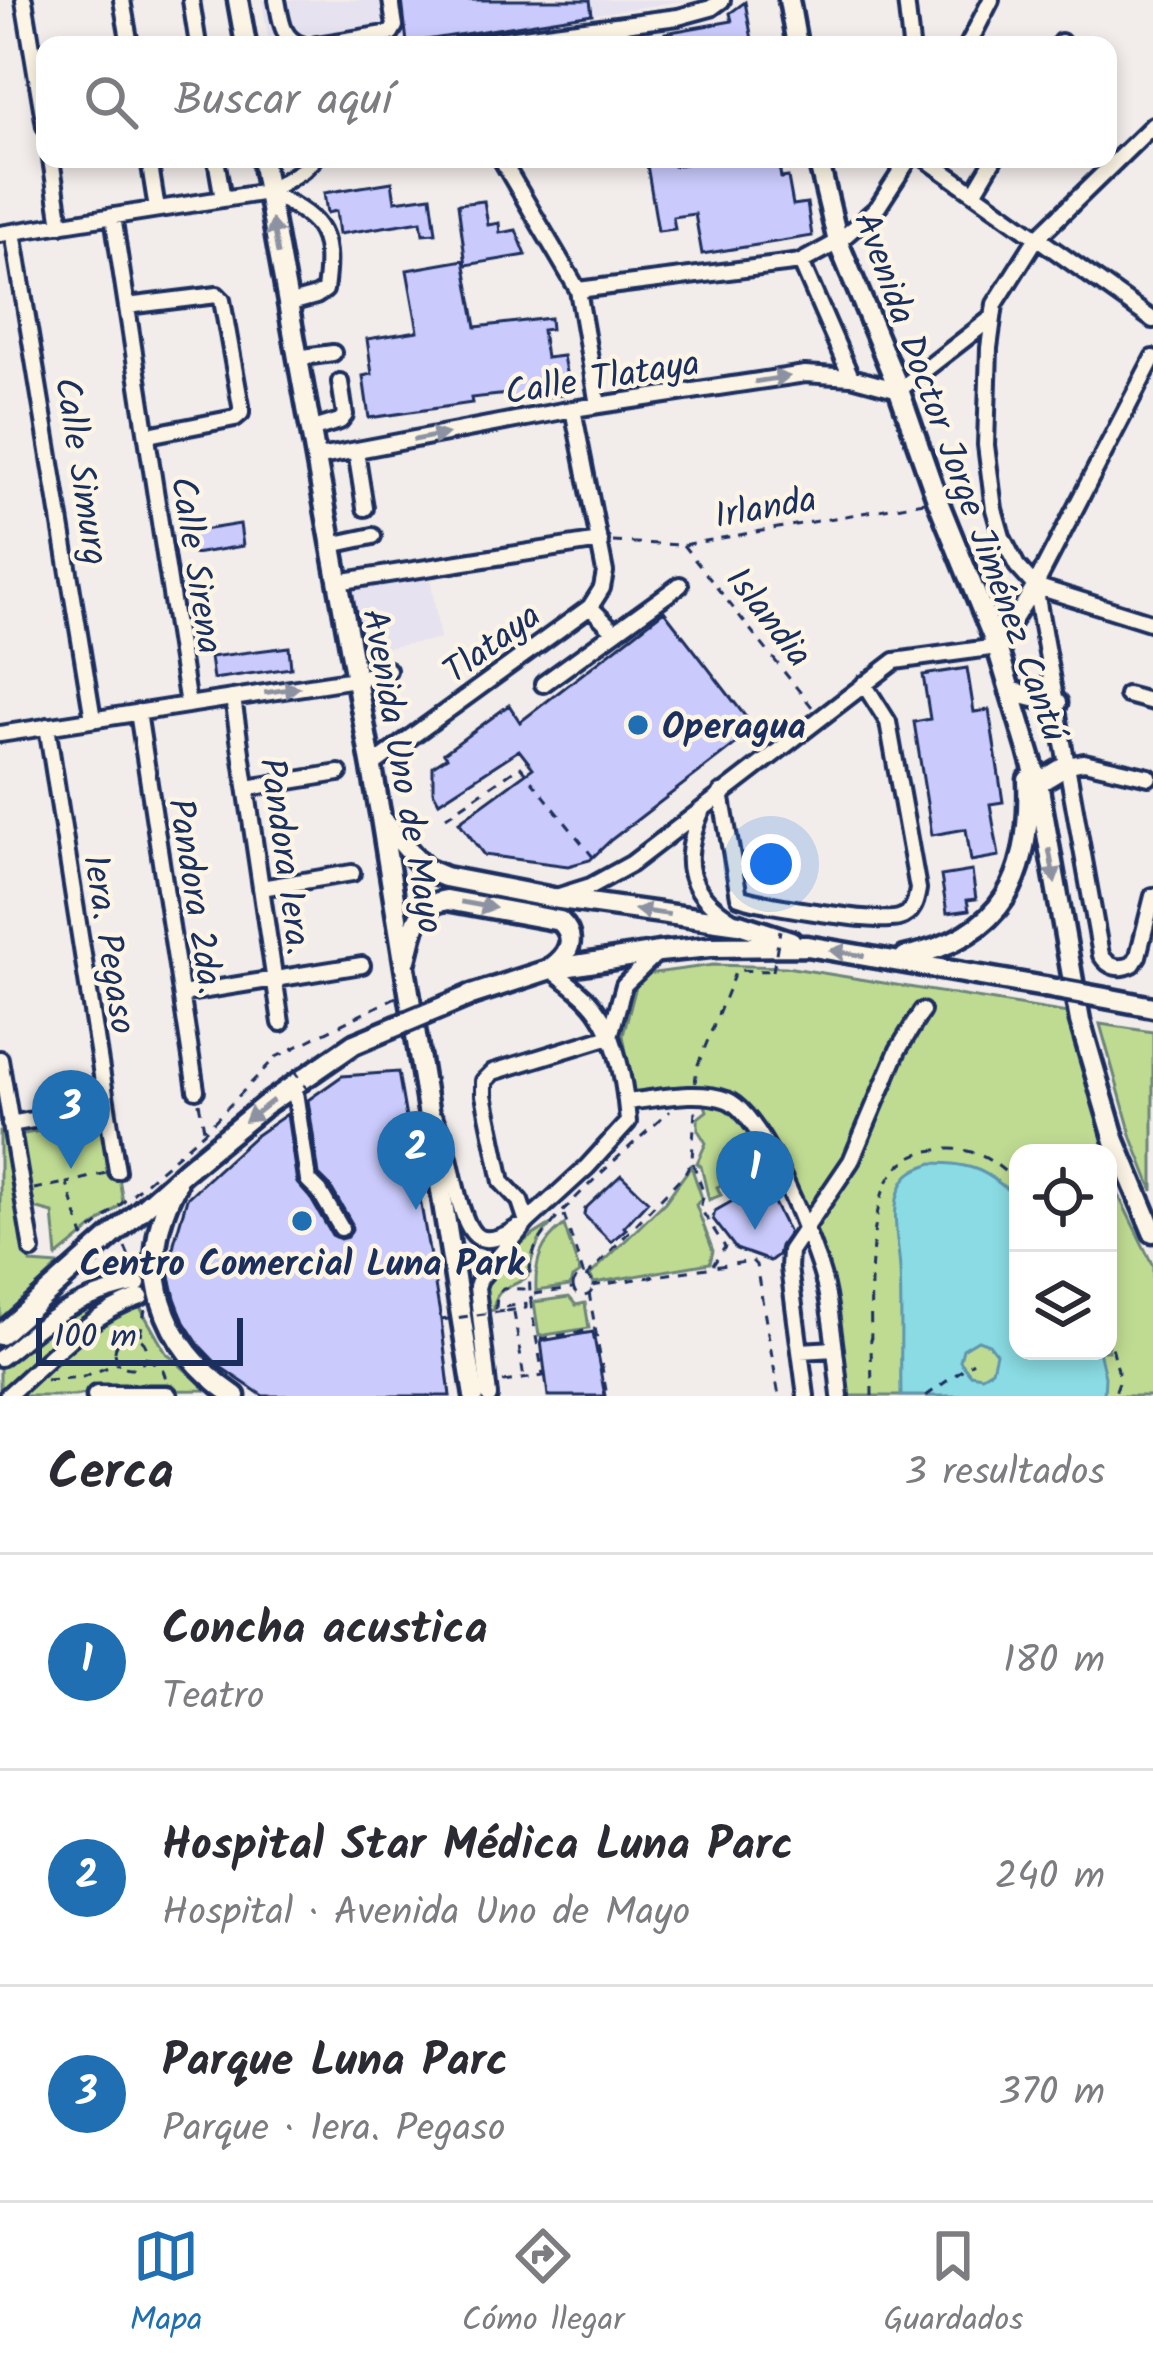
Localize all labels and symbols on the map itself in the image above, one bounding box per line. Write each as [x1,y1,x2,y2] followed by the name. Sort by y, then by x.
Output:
[836,205,1081,751] street label: Avenida Doctor Jorge Jiménez Cantú
[265,218,284,256] one-way arrow
[501,336,704,423] street label: Calle Tlataya
[754,369,791,388] one-way arrow
[37,374,123,570] street label: Calle Simurg
[412,427,450,446] one-way arrow
[710,472,821,546] street label: Irlanda
[152,473,237,658] street label: Calle Sirena
[709,555,825,681] street label: Islandia
[432,590,554,700] street label: Tlataya
[344,605,457,938] street label: Avenida Uno de Mayo
[263,680,301,699] one-way arrow
[662,700,806,757] place label: Operagua
[625,712,651,738] marker: Operagua
[242,754,326,958] street label: Pandora 1era.
[150,795,237,999] street label: Pandora 2da.
[741,834,801,894] your location
[1043,848,1062,885] one-way arrow
[65,851,150,1038] street label: 1era. Pegaso
[460,896,497,915] one-way arrow
[633,902,670,921] one-way arrow
[828,943,865,962] one-way arrow
[32,1070,110,1169] pin: 3
[243,1098,274,1123] one-way arrow
[377,1111,455,1210] pin: 2
[716,1131,794,1230] pin: 1
[289,1208,315,1234] marker: Centro Comercial Luna Park
[80,1237,526,1294] place label: Centro Comercial Luna Park
[36,1312,243,1365] scale bar

